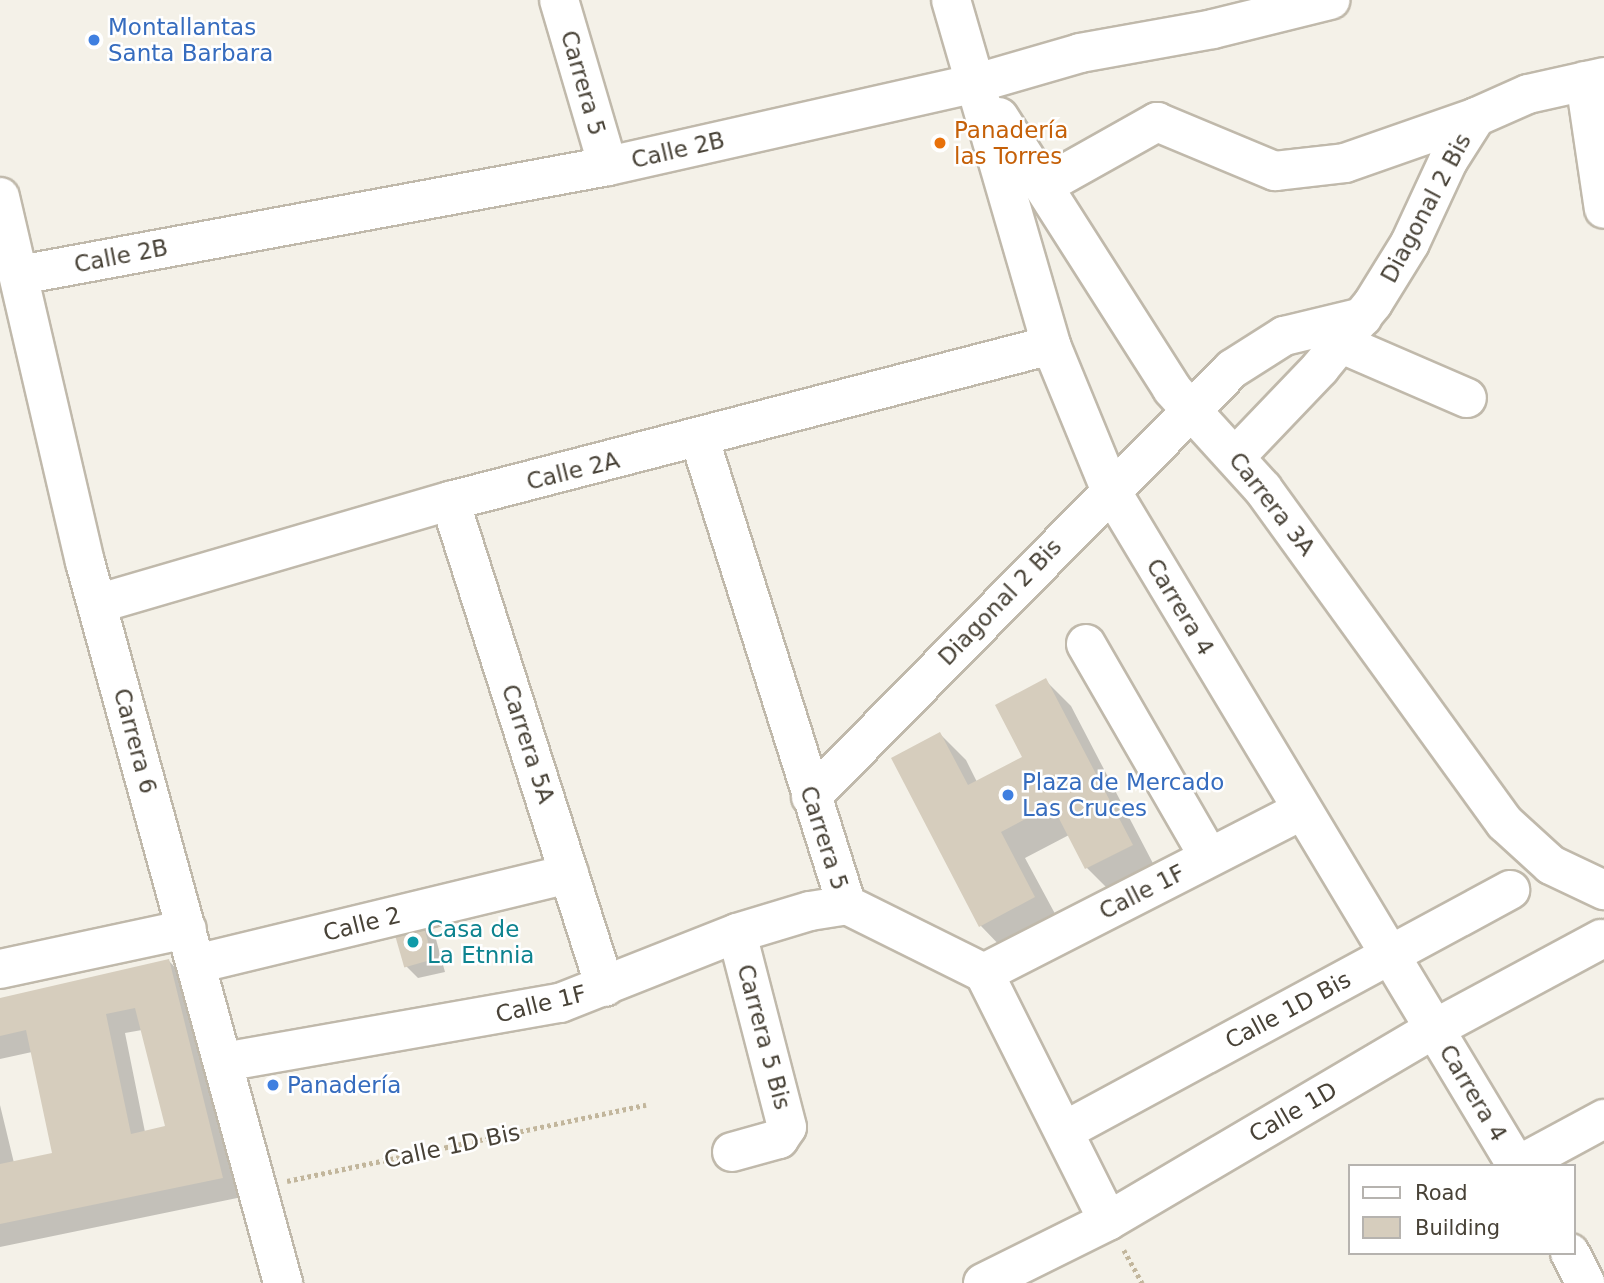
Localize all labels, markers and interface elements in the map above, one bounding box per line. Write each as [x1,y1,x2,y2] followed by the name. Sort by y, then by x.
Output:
[108,13,273,67] place label: Montallantas Santa Barbara
[555,27,611,139] street label: Carrera 5
[86,32,102,48] marker: Montallantas Santa Barbara
[954,116,1068,170] place label: Panadería las Torres
[629,126,727,174] street label: Calle 2B
[1375,129,1477,287] street label: Diagonal 2 Bis
[932,135,948,151] marker: Panadería las Torres
[72,233,170,279] street label: Calle 2B
[524,446,622,496] street label: Calle 2A
[1223,447,1321,561] street label: Carrera 3A
[933,533,1067,671] street label: Diagonal 2 Bis
[1140,554,1220,660] street label: Carrera 4
[496,681,560,807] street label: Carrera 5A
[108,685,162,797] street label: Carrera 6
[1022,768,1224,822] place label: Plaza de Mercado Las Cruces
[794,782,854,894] street label: Carrera 5
[1000,787,1016,803] marker: Plaza de Mercado Las Cruces
[1095,859,1189,925] street label: Calle 1F
[320,901,404,947] street label: Calle 2
[427,915,534,969] place label: Casa de La Etnnia
[405,934,421,950] marker: Casa de La Etnnia
[731,961,797,1113] street label: Carrera 5 Bis
[1221,965,1355,1055] street label: Calle 1D Bis
[493,979,589,1029] street label: Calle 1F
[1433,1040,1513,1146] street label: Carrera 4
[287,1071,401,1099] place label: Panadería
[1244,1076,1342,1148] street label: Calle 1D
[265,1077,281,1093] marker: Panadería
[382,1118,522,1174] street label: Calle 1D Bis
[1348,1164,1576,1255] legend
[1415,1181,1468,1205] text: Road
[1415,1216,1500,1240] text: Building

